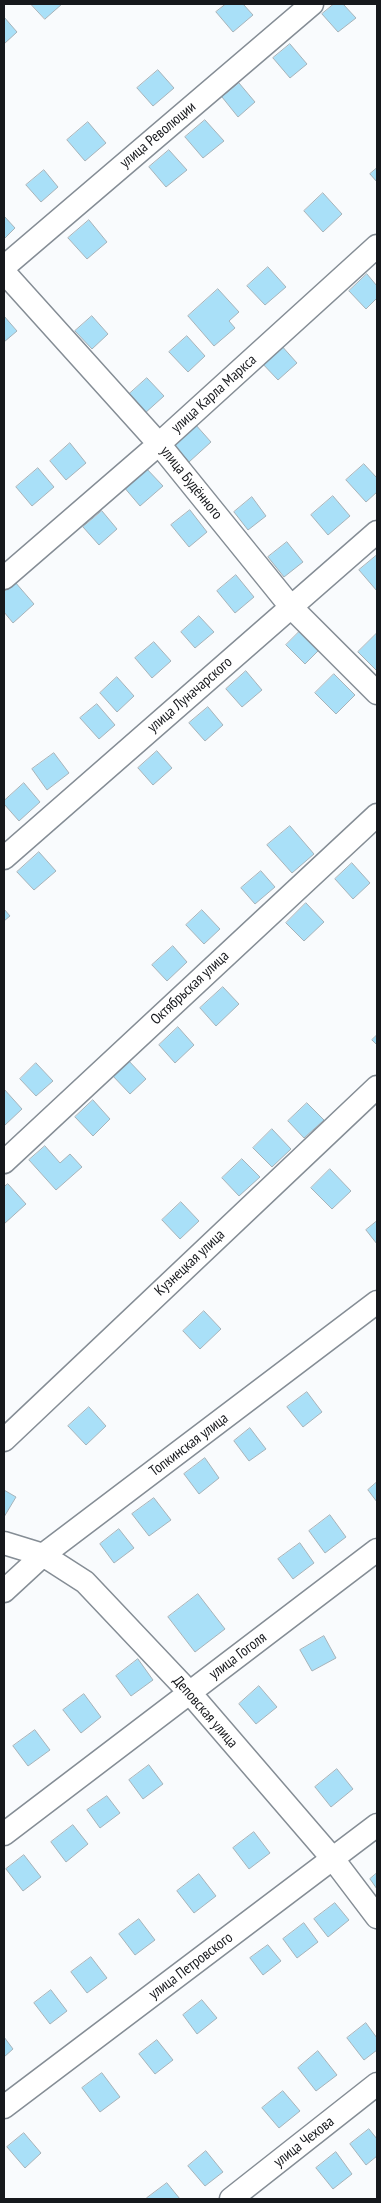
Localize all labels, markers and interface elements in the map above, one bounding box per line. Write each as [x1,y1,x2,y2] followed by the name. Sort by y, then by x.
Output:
[116,98,200,172] street label: улица Революции
[168,351,260,437] street label: улица Карла Маркса
[156,443,226,523] street label: улица Будённого
[144,653,236,737] street label: улица Луначарского
[147,947,233,1029] street label: Октябрьская улица
[151,1226,229,1300] street label: Кузнецкая улица
[146,1410,232,1480] street label: Топкинская улица
[206,1629,270,1683] street label: улица Гоголя
[169,1672,241,1752] street label: Деповская улица
[146,1929,236,2003] street label: улица Петровского
[270,2113,338,2171] street label: улица Чехова

